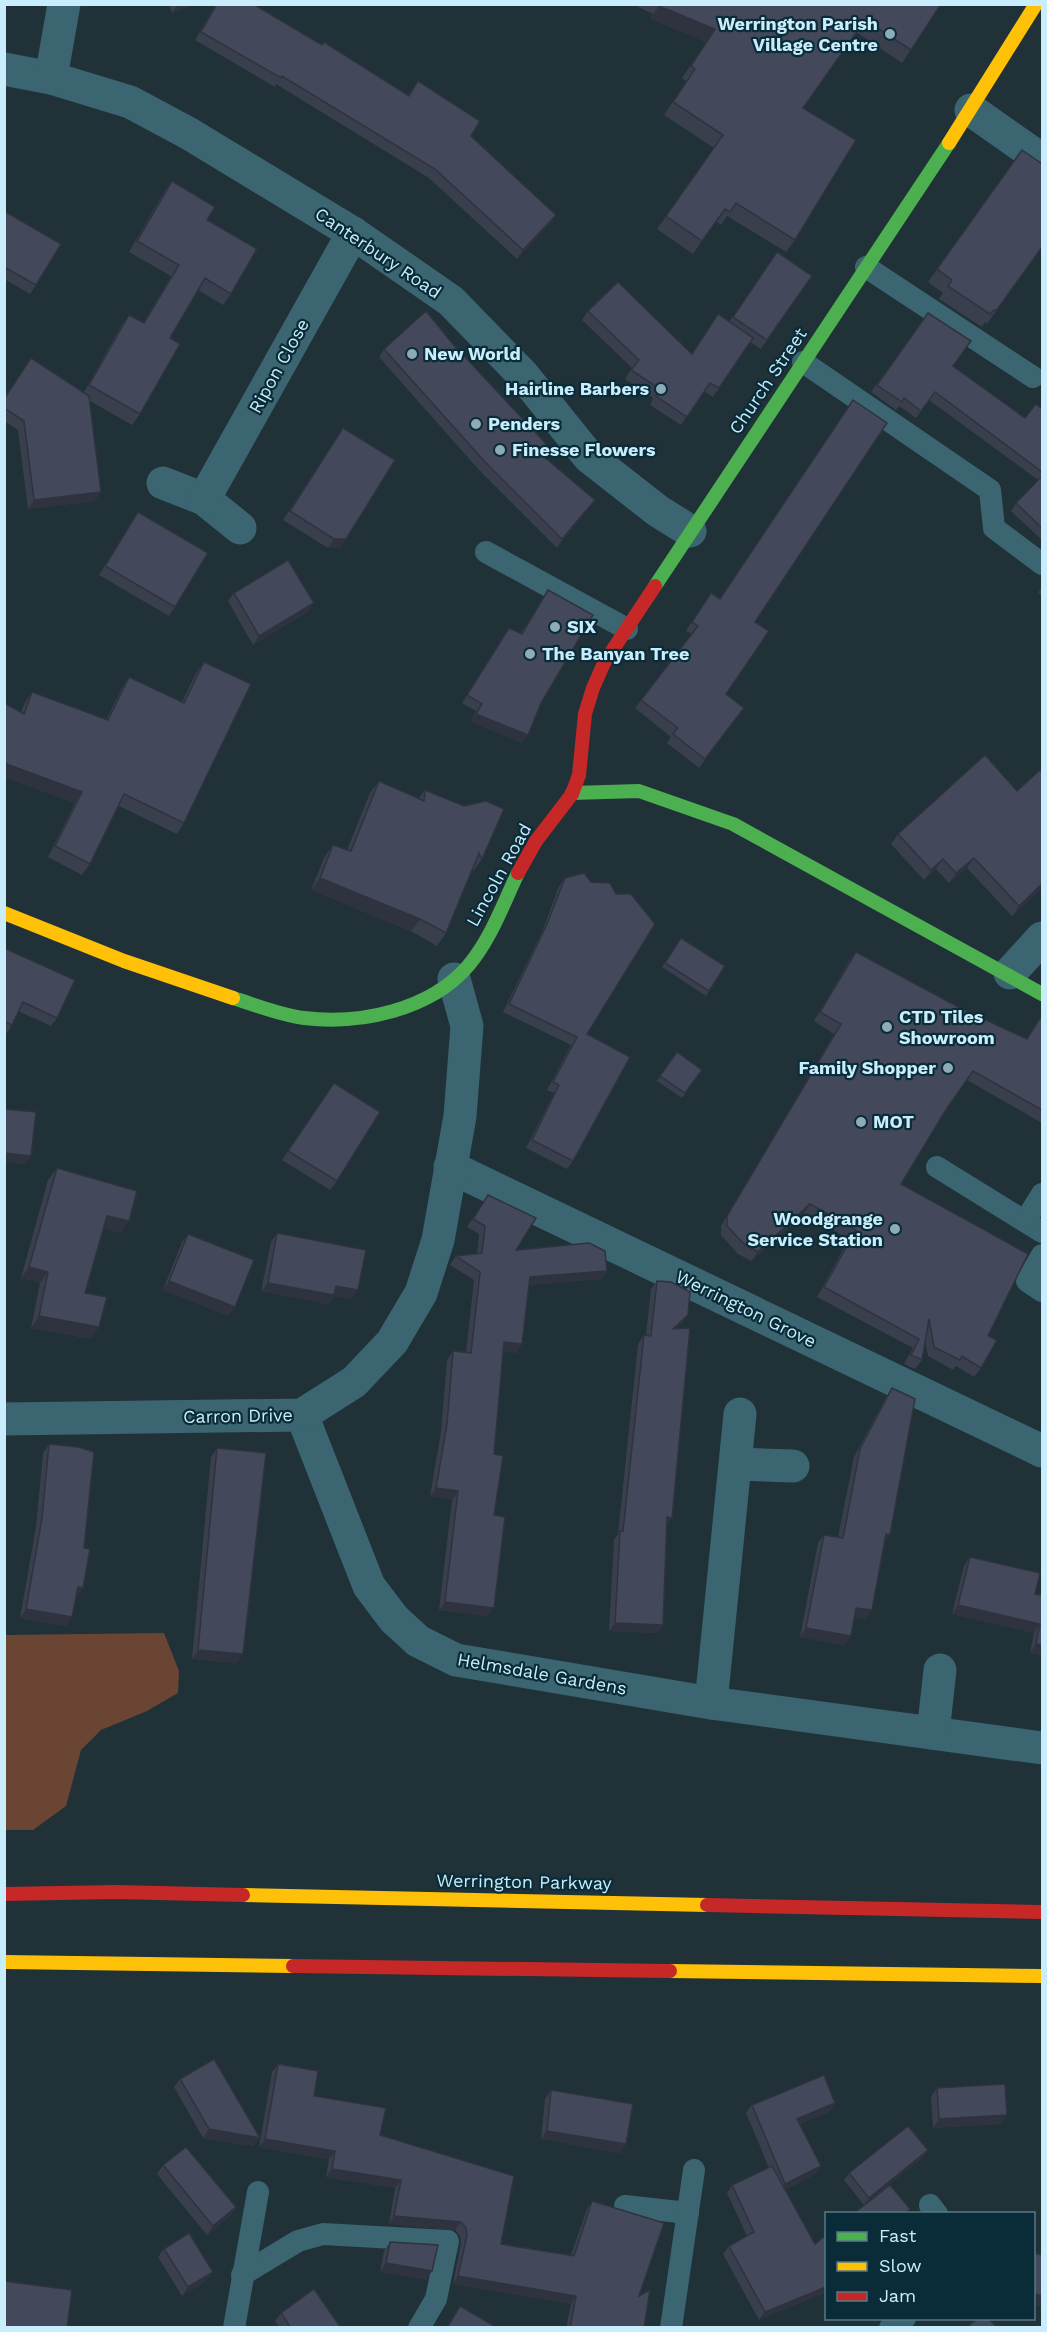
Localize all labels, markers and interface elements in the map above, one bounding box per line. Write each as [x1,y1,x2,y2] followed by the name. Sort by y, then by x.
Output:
[717,13,878,55] place label: Werrington Parish Village Centre
[883,27,897,41] marker: Werrington Parish Village Centre
[311,203,445,303] street label: Canterbury Road
[244,315,313,417] street label: Ripon Close
[724,323,811,438] street label: Church Street
[424,343,521,364] place label: New World
[405,347,419,361] marker: New World
[505,378,649,399] place label: Hairline Barbers
[654,382,668,396] marker: Hairline Barbers
[488,413,561,434] place label: Penders
[469,417,483,431] marker: Penders
[512,439,656,460] place label: Finesse Flowers
[493,443,507,457] marker: Finesse Flowers
[567,616,596,637] place label: SIX
[548,620,562,634] marker: SIX
[542,643,689,664] place label: The Banyan Tree
[523,647,537,661] marker: The Banyan Tree
[462,820,535,930] street label: Lincoln Road
[899,1006,995,1048] place label: CTD Tiles Showroom
[880,1020,894,1034] marker: CTD Tiles Showroom
[798,1057,936,1078] place label: Family Shopper
[941,1061,955,1075] marker: Family Shopper
[873,1111,914,1132] place label: MOT
[854,1115,868,1129] marker: MOT
[747,1208,883,1250] place label: Woodgrange Service Station
[888,1222,902,1236] marker: Woodgrange Service Station
[673,1265,820,1352] street label: Werrington Grove
[183,1404,293,1427] street label: Carron Drive
[456,1648,628,1699] street label: Helmsdale Gardens
[436,1869,613,1894] street label: Werrington Parkway
[825,2212,1035,2320] legend
[879,2225,917,2246] text: Fast
[879,2255,922,2276] text: Slow
[879,2285,916,2306] text: Jam

